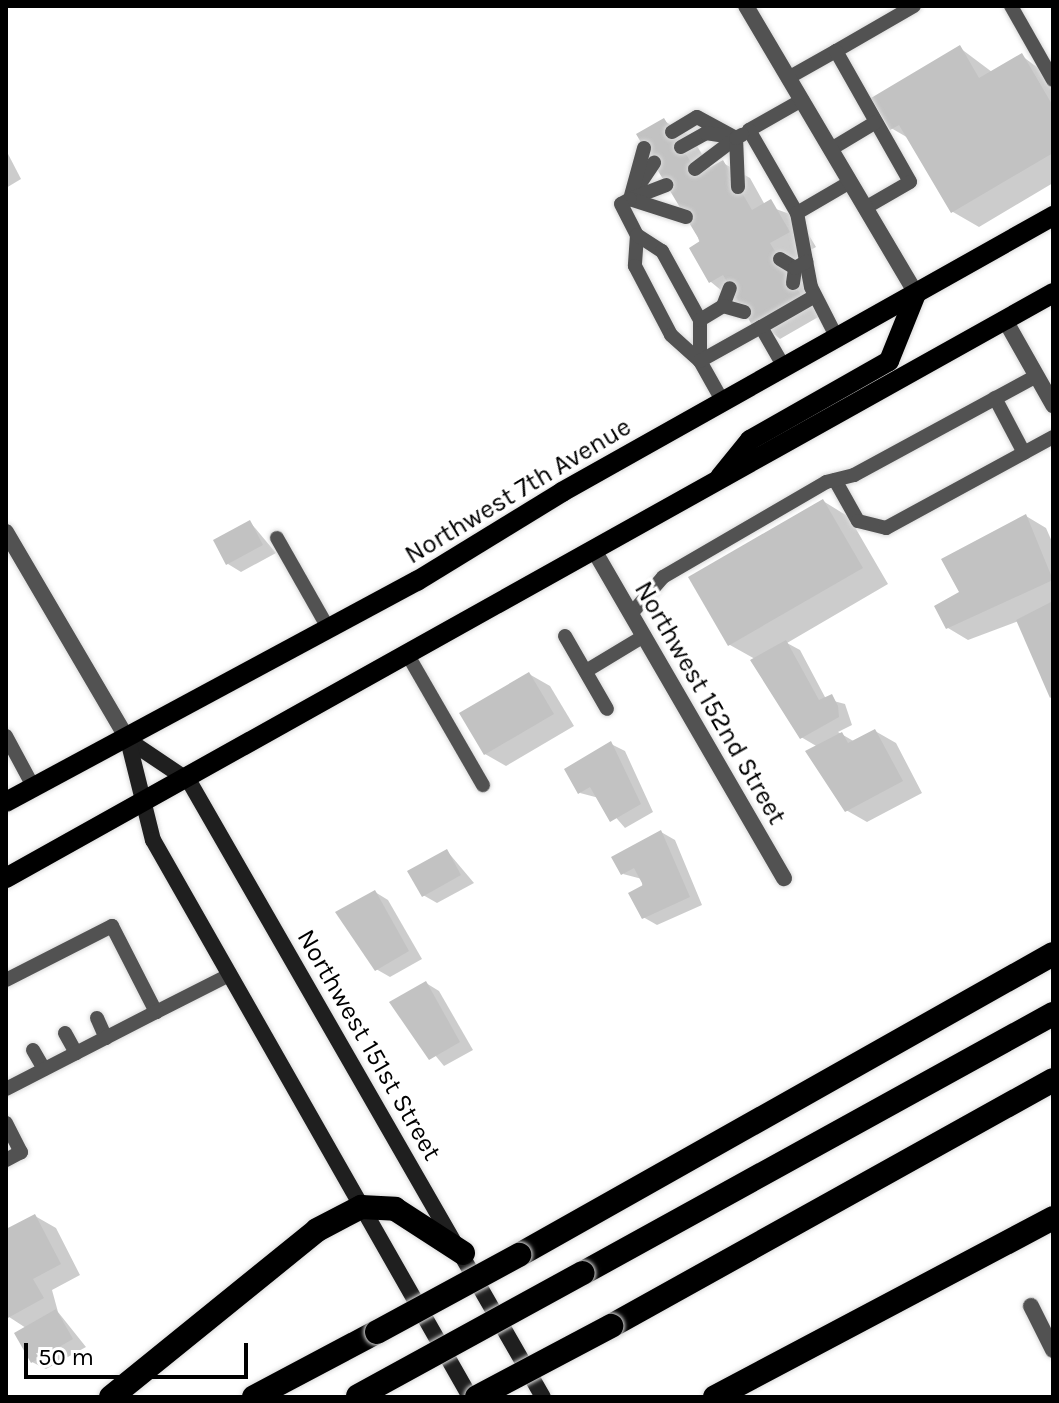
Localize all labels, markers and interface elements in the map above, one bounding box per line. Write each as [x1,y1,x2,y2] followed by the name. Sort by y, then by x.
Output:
[399,411,637,571] street label: Northwest 7th Avenue
[628,576,792,830] street label: Northwest 152nd Street
[290,924,448,1166] street label: Northwest 151st Street
[28,1327,252,1377] scale bar
[38,1343,94,1371] text: 50 m

